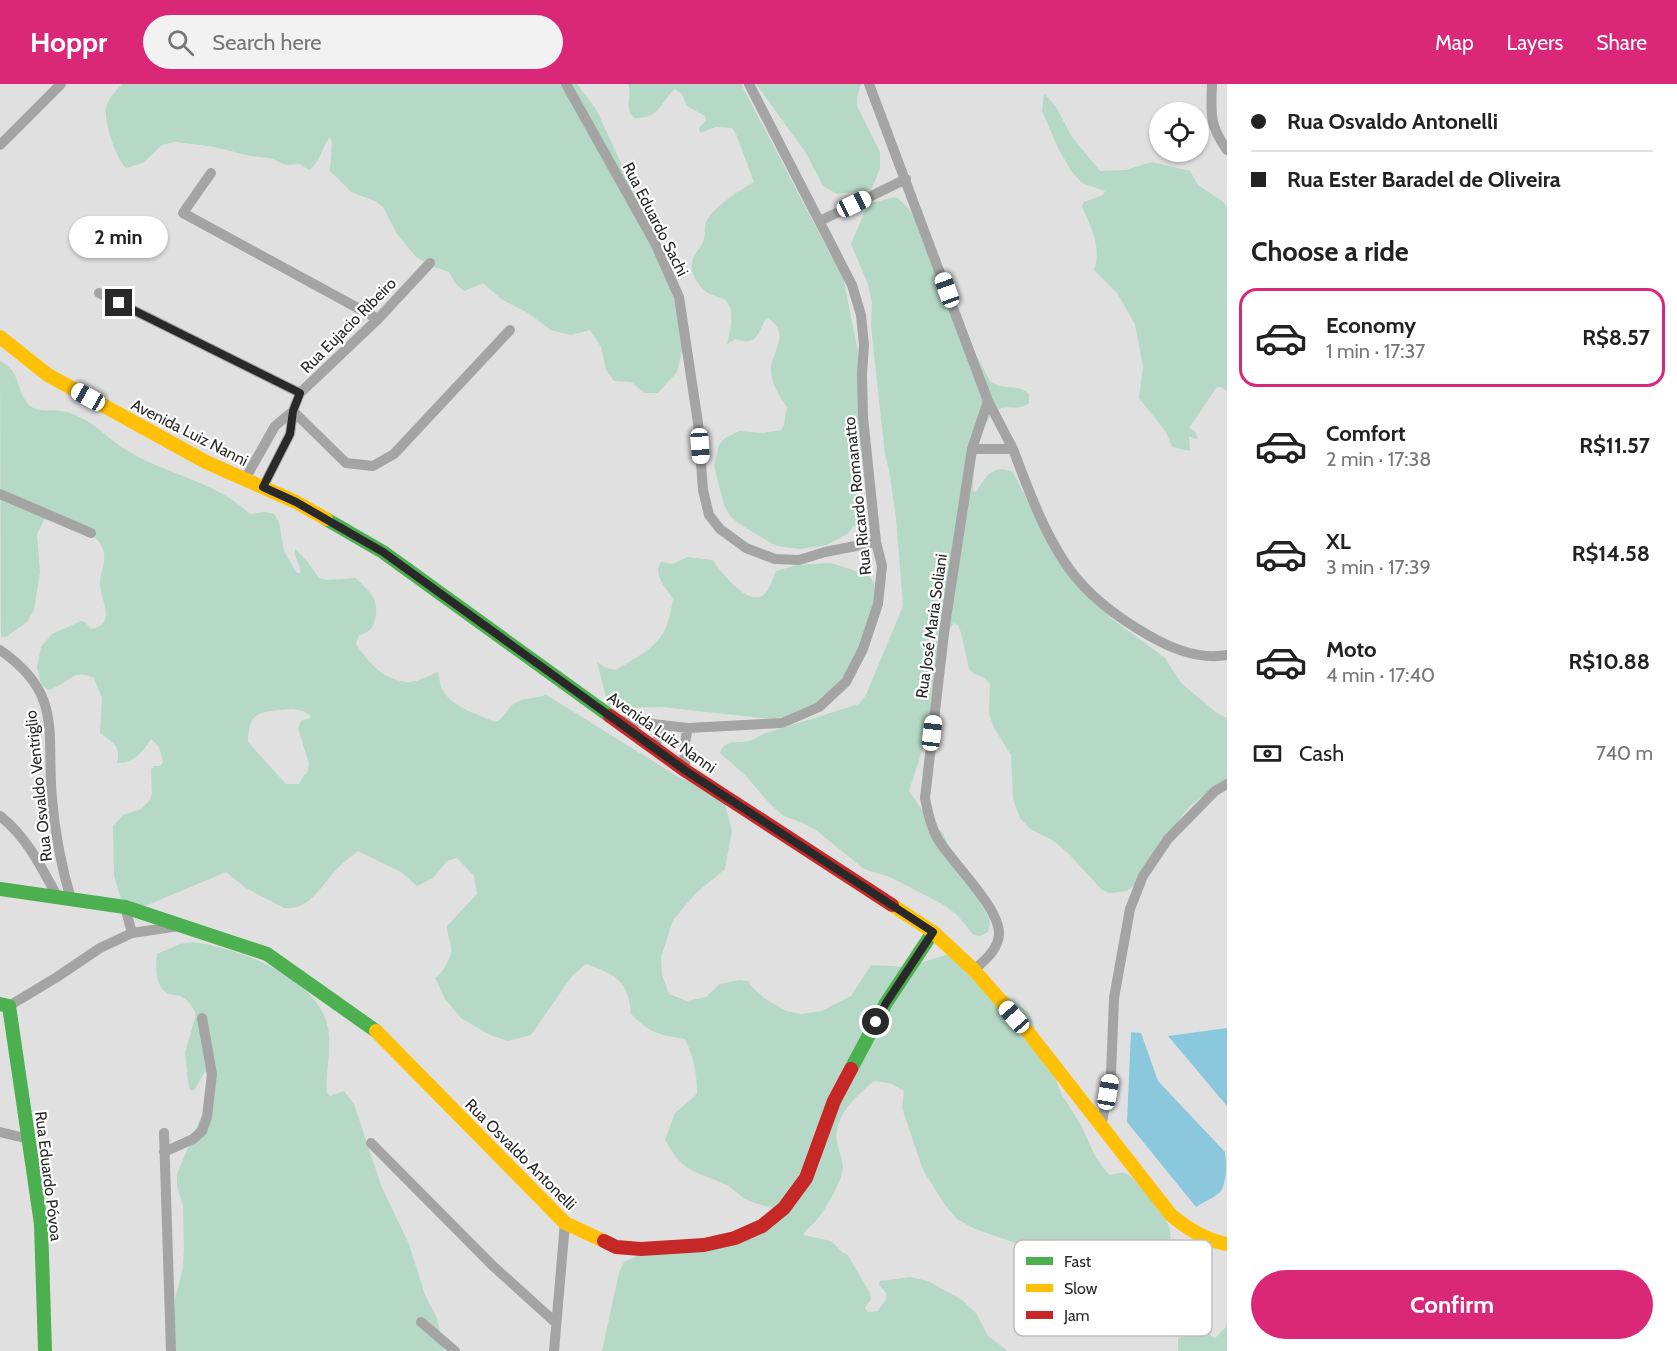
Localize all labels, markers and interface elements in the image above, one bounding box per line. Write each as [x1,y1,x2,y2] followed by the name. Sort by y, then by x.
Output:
[143,15,563,69] search box
[30,25,107,59] text: Hoppr
[164,26,197,59] icon: search
[212,29,322,56] text: Search here
[1435,30,1474,55] text: Map
[1507,30,1563,55] text: Layers
[1596,30,1647,55] text: Share
[1149,102,1209,162] map controls
[1149,102,1209,162] button: locate
[1287,108,1498,135] text: Rua Osvaldo Antonelli
[619,159,692,279] street label: Rua Eduardo Sachi
[1287,166,1561,193] text: Rua Ester Baradel de Oliveira
[834,188,874,220] car
[70,216,168,258] callout: 2 min
[94,225,143,249] text: 2 min
[1251,235,1409,268] text: Choose a ride
[932,270,962,310] car
[297,274,400,377] street label: Rua Eujacio Ribeiro
[105,289,132,316] route end
[1254,311,1308,365] icon: car
[1326,312,1416,339] text: Economy
[1582,324,1650,351] text: R$8.57
[1326,339,1425,363] text: 1 min · 17:37
[68,380,108,414] car
[128,395,251,470] street label: Avenida Luiz Nanni
[840,416,875,576] street label: Rua Ricardo Romanatto
[1254,419,1308,473] icon: car
[1326,420,1405,447] text: Comfort
[690,427,710,465] car
[1579,432,1650,459] text: R$11.57
[1326,447,1431,471] text: 2 min · 17:38
[1254,527,1308,581] icon: car
[1326,528,1351,555] text: XL
[1572,540,1650,567] text: R$14.58
[912,553,951,700] street label: Rua José Maria Soliani
[1326,555,1431,579] text: 3 min · 17:39
[1254,635,1308,689] icon: car
[1326,636,1377,663] text: Moto
[1569,648,1650,675] text: R$10.88
[1326,663,1435,687] text: 4 min · 17:40
[604,688,720,777] street label: Avenida Luiz Nanni
[21,709,56,863] street label: Rua Osvaldo Ventriglio
[921,714,943,752] car
[1251,737,1284,770] icon: cash
[1299,740,1344,767] text: Cash
[1596,741,1653,765] text: 740 m
[995,998,1033,1036] car
[862,1008,889,1035] route start
[1096,1073,1120,1111] car
[461,1095,580,1214] street label: Rua Osvaldo Antonelli
[31,1110,66,1242] street label: Rua Eduardo Póvoa
[1014,1240,1212,1336] legend
[1064,1252,1092,1271] text: Fast
[1251,1270,1653,1339] button: Confirm
[1064,1279,1098,1298] text: Slow
[1063,1306,1090,1325] text: Jam

